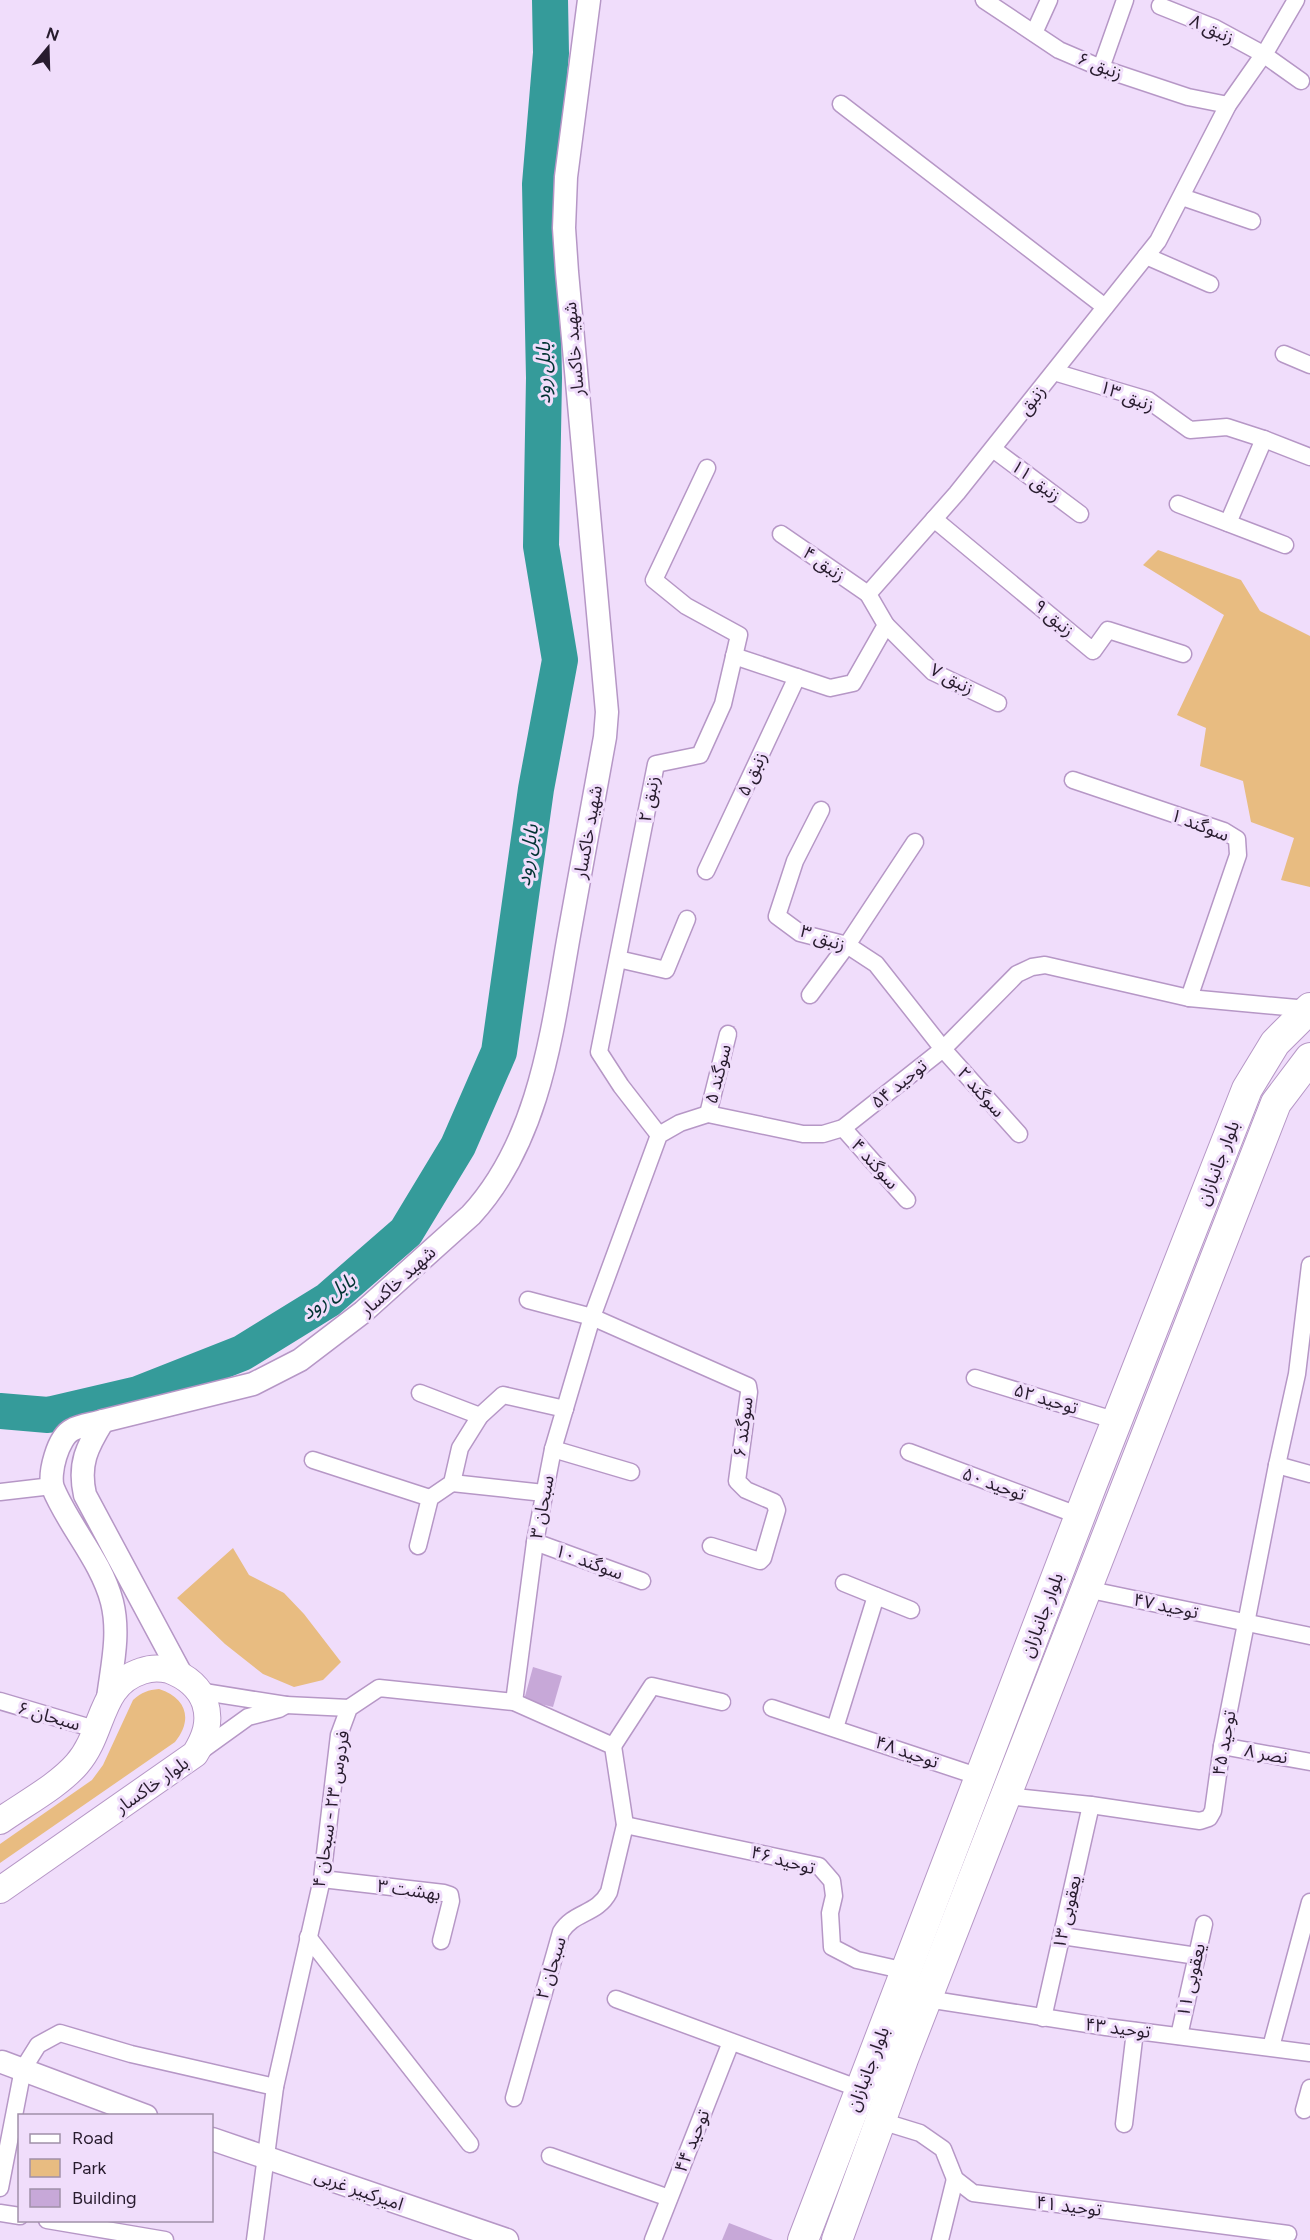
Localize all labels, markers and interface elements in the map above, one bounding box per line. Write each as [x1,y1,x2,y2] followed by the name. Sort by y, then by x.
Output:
[1186,9,1238,49] street label: زنبق ۸
[18,18,78,78] north arrow
[44,23,62,45] text: N
[1074,47,1126,85] street label: زنبق ۶
[559,301,589,398] street label: شهید خاکسار
[531,341,555,404] water label: بابل رود
[1097,376,1157,416] street label: زنبق ۱۳
[1014,381,1050,419] street label: زنبق
[1007,455,1065,507] street label: زنبق ۱۱
[799,542,849,586] street label: زنبق ۴
[1029,595,1079,641] street label: زنبق ۹
[926,658,978,700] street label: زنبق ۷
[732,748,772,800] street label: زنبق ۵
[634,774,664,824] street label: زنبق ۲
[569,784,607,881] street label: شهید خاکسار
[1168,804,1232,846] street label: سوگند ۱
[511,822,543,887] water label: بابل رود
[797,920,849,956] street label: زنبق ۳
[700,1042,736,1106] street label: سوگند ۵
[867,1055,931,1113] street label: توحید ۵۴
[953,1062,1009,1122] street label: سوگند ۲
[1192,1118,1244,1208] street label: بلوار جانبازان
[847,1134,903,1194] street label: سوگند ۴
[355,1241,440,1321] street label: شهید خاکسار
[296,1267,360,1324] water label: بابل رود
[1011,1379,1081,1419] street label: توحید ۵۲
[728,1396,758,1458] street label: سوگند ۶
[959,1462,1029,1506] street label: توحید ۵۰
[525,1473,559,1541] street label: سبحان ۳
[552,1540,626,1584] street label: سوگند ۱۰
[1016,1570,1068,1660] street label: بلوار جانبازان
[1132,1588,1200,1624] street label: توحید ۴۷
[15,1697,83,1735] street label: سبحان ۶
[1207,1709,1241,1777] street label: توحید ۴۵
[308,1729,354,1889] street label: فردوس ۲۳ - سبحان ۴
[872,1731,942,1773] street label: توحید ۴۸
[1243,1739,1289,1769] street label: نصر ۸
[110,1752,193,1819] street label: بلوار خاکسار
[748,1841,818,1879] street label: توحید ۴۶
[1048,1873,1086,1951] street label: یعقوبی ۱۳
[376,1875,442,1905] street label: بهشت ۳
[531,1934,571,2002] street label: سبحان ۲
[1172,1941,1210,2019] street label: یعقوبی ۱۱
[1084,2013,1152,2043] street label: توحید ۴۳
[842,2024,894,2114] street label: بلوار جانبازان
[669,2106,715,2176] street label: توحید ۴۴
[18,2114,213,2222] legend
[72,2127,113,2149] text: Road
[72,2157,107,2179] text: Park
[312,2165,406,2215] street label: امیرکبیر غربی
[72,2187,137,2209] text: Building
[1035,2191,1103,2221] street label: توحید ۴۱

